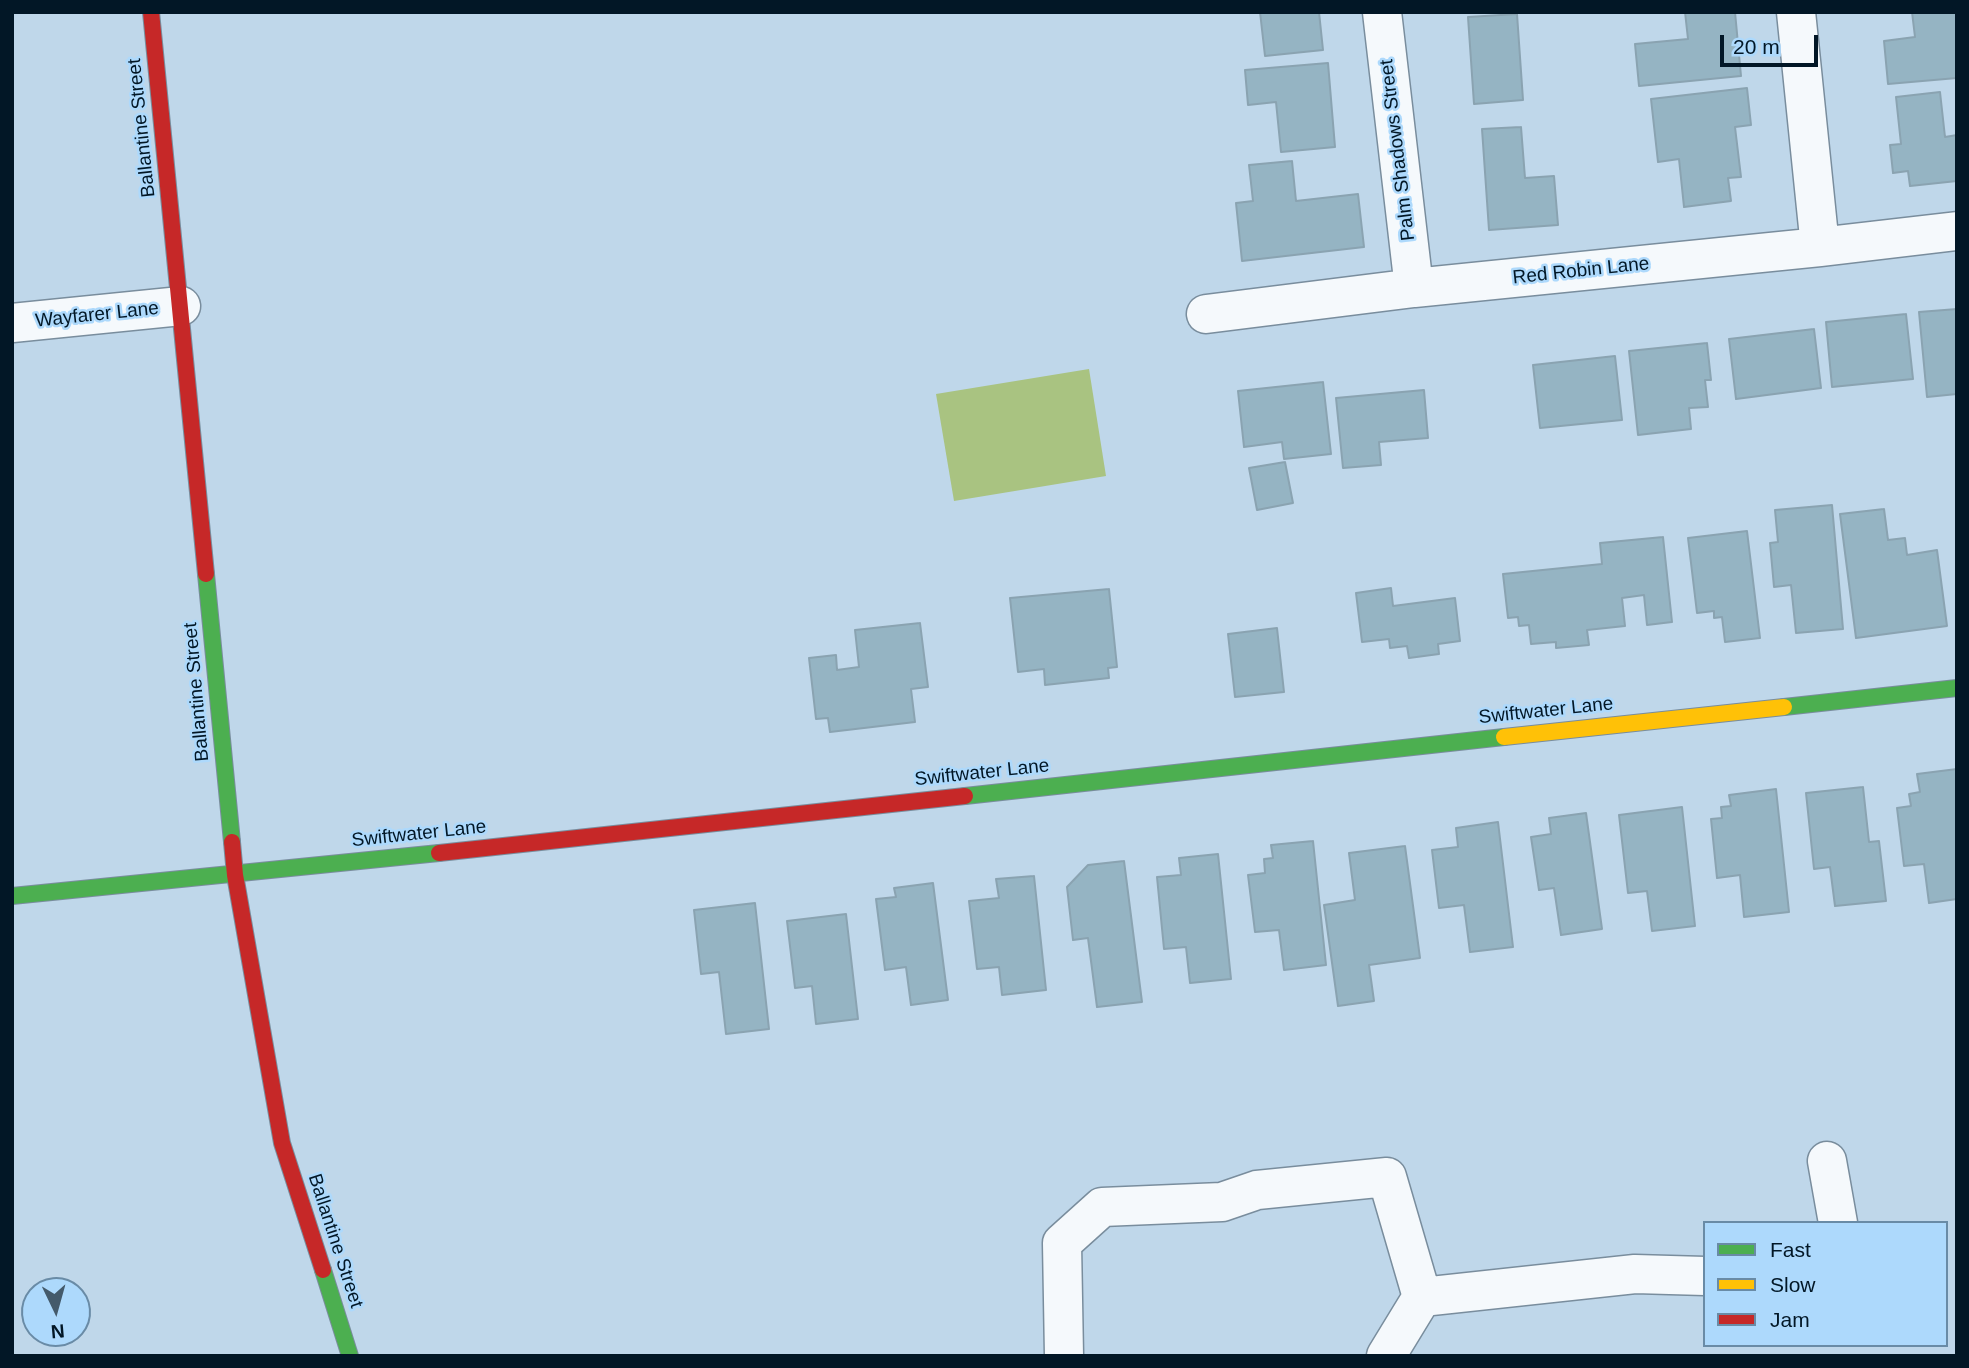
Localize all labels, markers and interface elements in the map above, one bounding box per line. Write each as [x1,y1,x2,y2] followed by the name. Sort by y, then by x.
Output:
[1724,21,1822,65] scale bar
[1733,35,1780,58] text: 20 m
[123,57,161,199] street label: Ballantine Street
[1376,58,1420,242] street label: Palm Shadows Street
[1512,252,1650,290] street label: Red Robin Lane
[34,297,160,333] street label: Wayfarer Lane
[180,622,214,762] street label: Ballantine Street
[1478,693,1614,729] street label: Swiftwater Lane
[914,755,1050,791] street label: Swiftwater Lane
[351,816,487,852] street label: Swiftwater Lane
[303,1171,367,1311] street label: Ballantine Street
[1703,1221,1948,1347] legend
[1770,1238,1811,1261] text: Fast
[1770,1273,1816,1296] text: Slow
[21,1277,91,1347] north arrow
[1770,1308,1810,1331] text: Jam
[50,1320,65,1342] text: N

